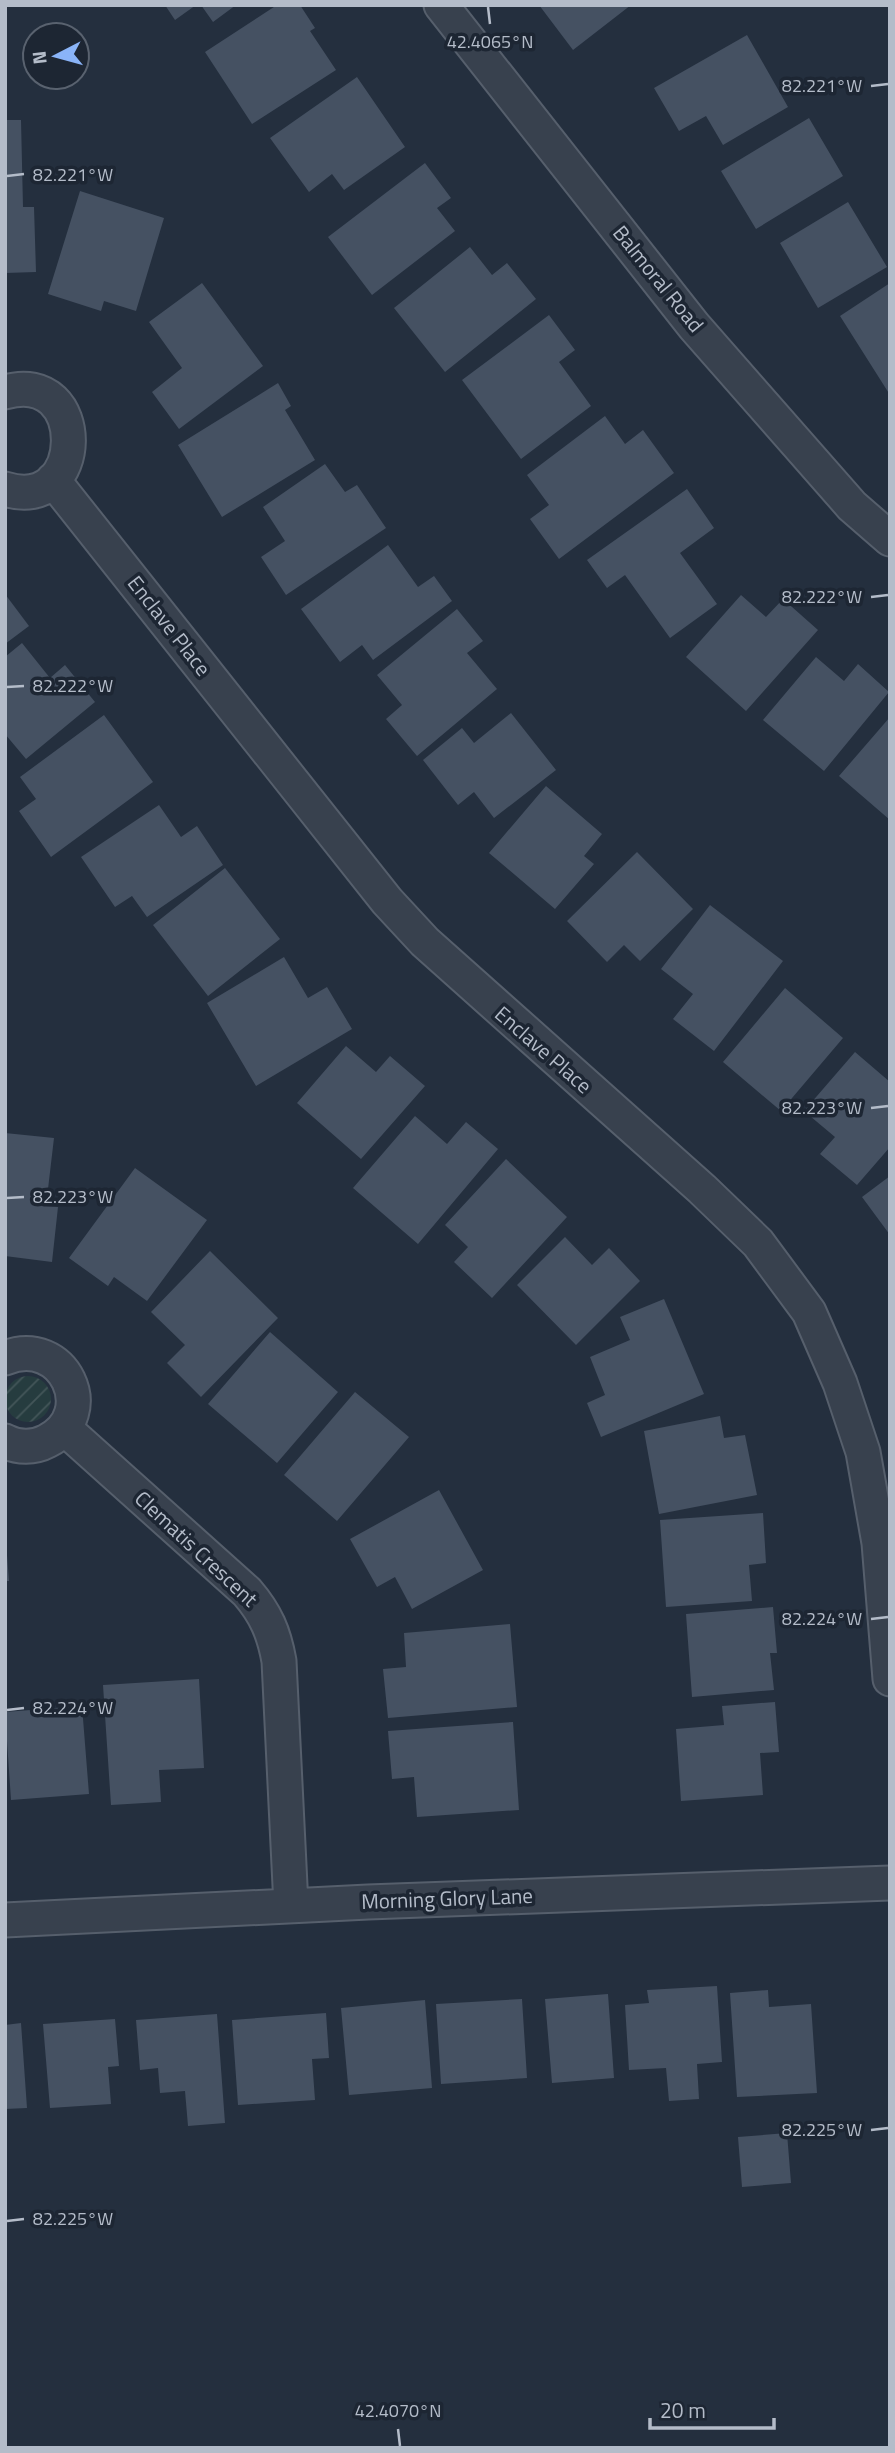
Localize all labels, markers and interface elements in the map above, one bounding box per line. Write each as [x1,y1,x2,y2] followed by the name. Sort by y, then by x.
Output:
[21,21,91,91] north arrow
[447,28,533,55] text: 42.4065°N
[23,50,54,66] text: N
[782,72,862,99] text: 82.221°W
[33,161,113,188] text: 82.221°W
[606,218,712,339] street label: Balmoral Road
[120,568,219,682] street label: Enclave Place
[782,583,862,610] text: 82.222°W
[33,672,113,699] text: 82.222°W
[488,998,599,1101] street label: Enclave Place
[782,1094,862,1121] text: 82.223°W
[33,1183,113,1210] text: 82.223°W
[128,1483,266,1614] street label: Clematis Crescent
[782,1605,862,1632] text: 82.224°W
[33,1694,113,1721] text: 82.224°W
[361,1879,533,1917] street label: Morning Glory Lane
[782,2116,862,2143] text: 82.225°W
[33,2205,113,2232] text: 82.225°W
[650,2386,774,2430] scale bar
[660,2394,706,2426] text: 20 m
[355,2397,441,2424] text: 42.4070°N

